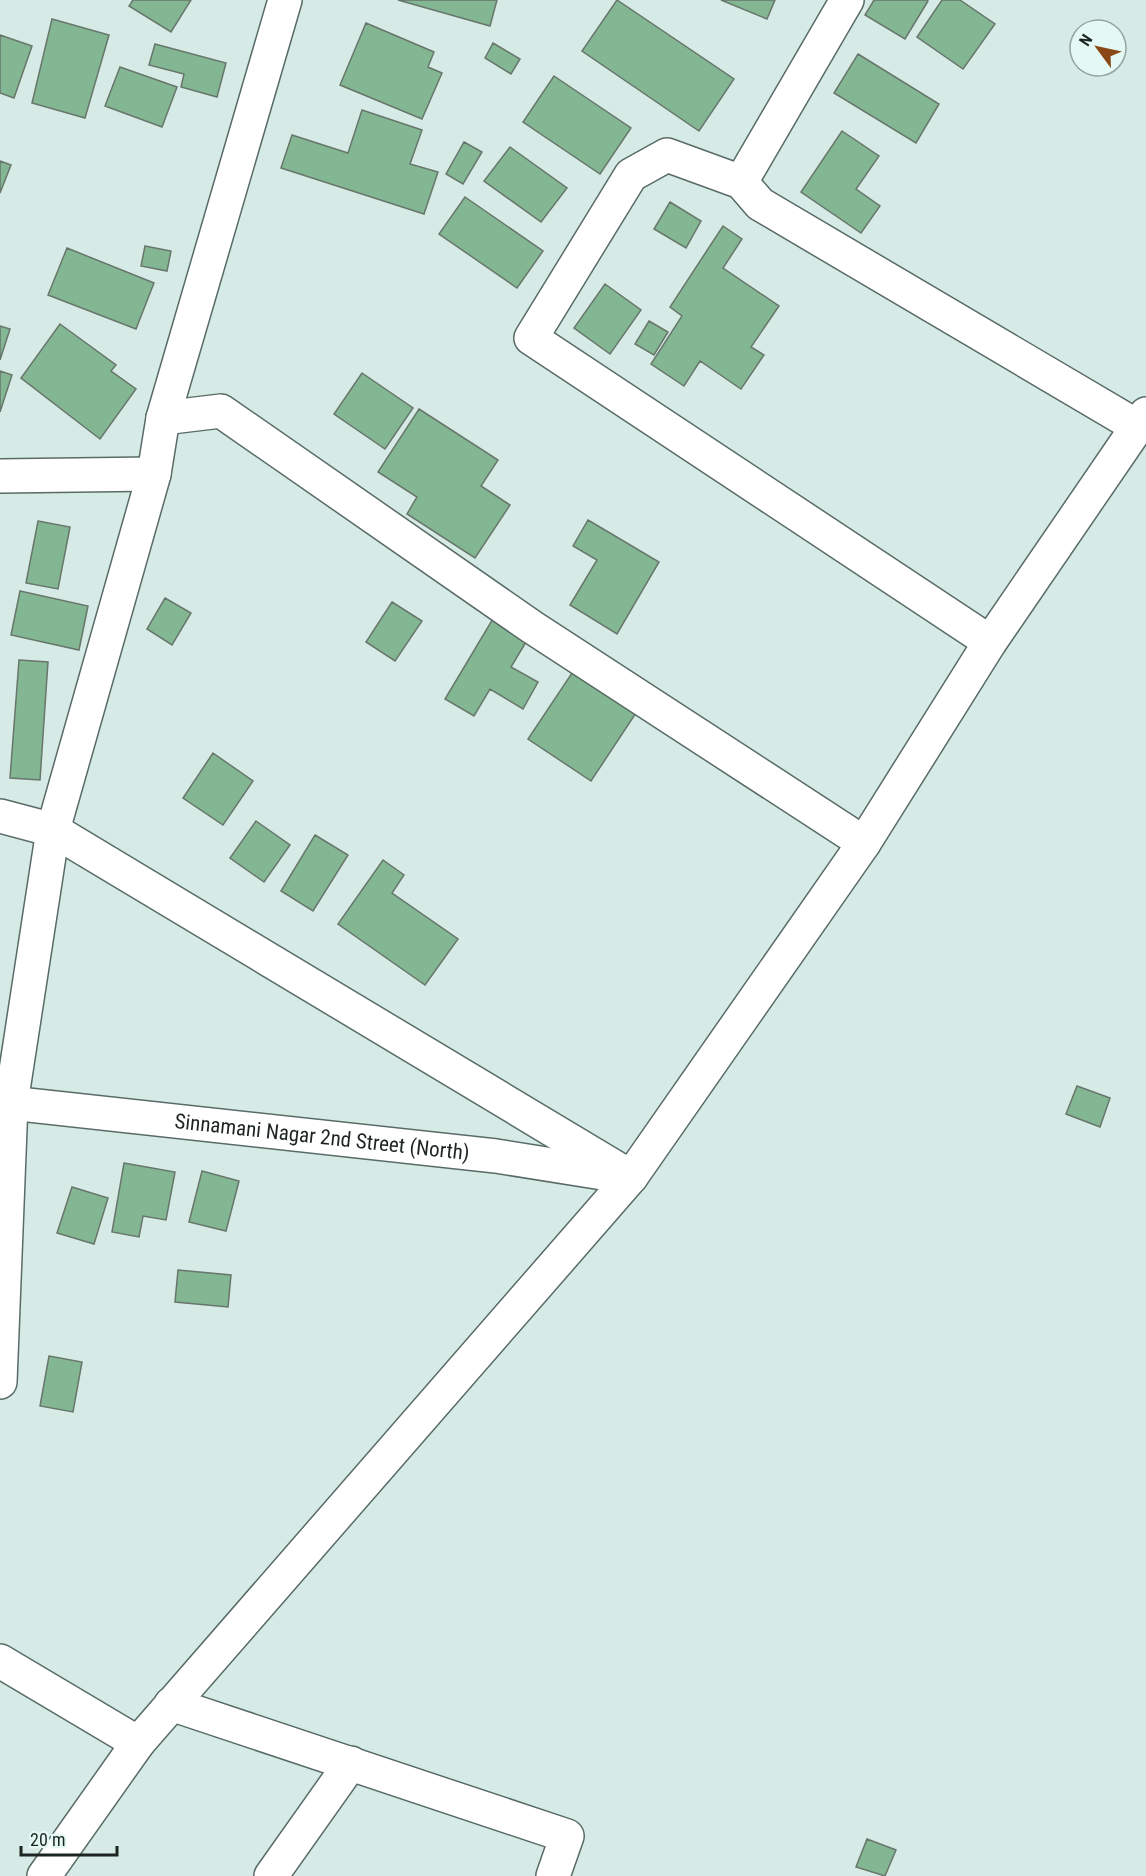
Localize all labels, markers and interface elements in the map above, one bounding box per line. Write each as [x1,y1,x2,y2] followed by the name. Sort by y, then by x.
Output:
[1068,18,1128,78] north arrow
[1075,31,1096,49] text: N
[173,1109,471,1165] street label: Sinnamani Nagar 2nd Street (North)
[21,1819,117,1857] scale bar
[30,1829,65,1850] text: 20 m

